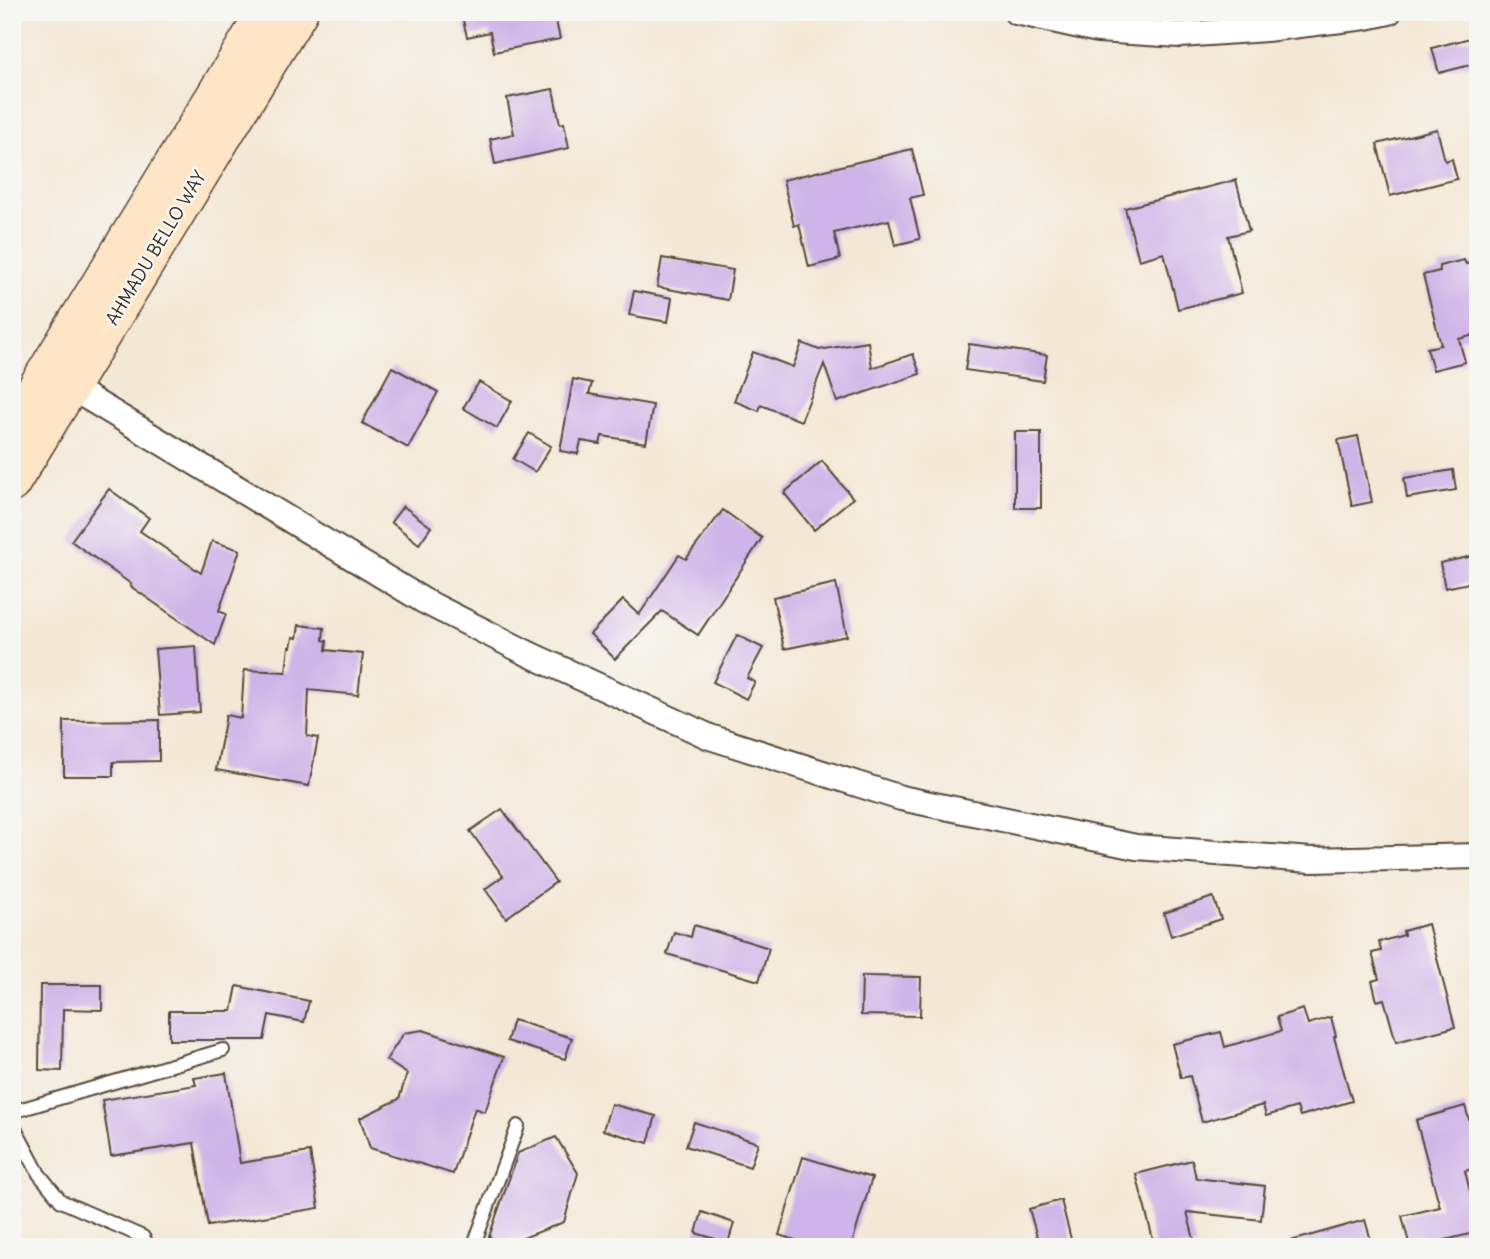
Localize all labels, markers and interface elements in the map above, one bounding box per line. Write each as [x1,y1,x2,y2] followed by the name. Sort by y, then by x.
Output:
[100,166,211,329] street label: AHMADU BELLO WAY

